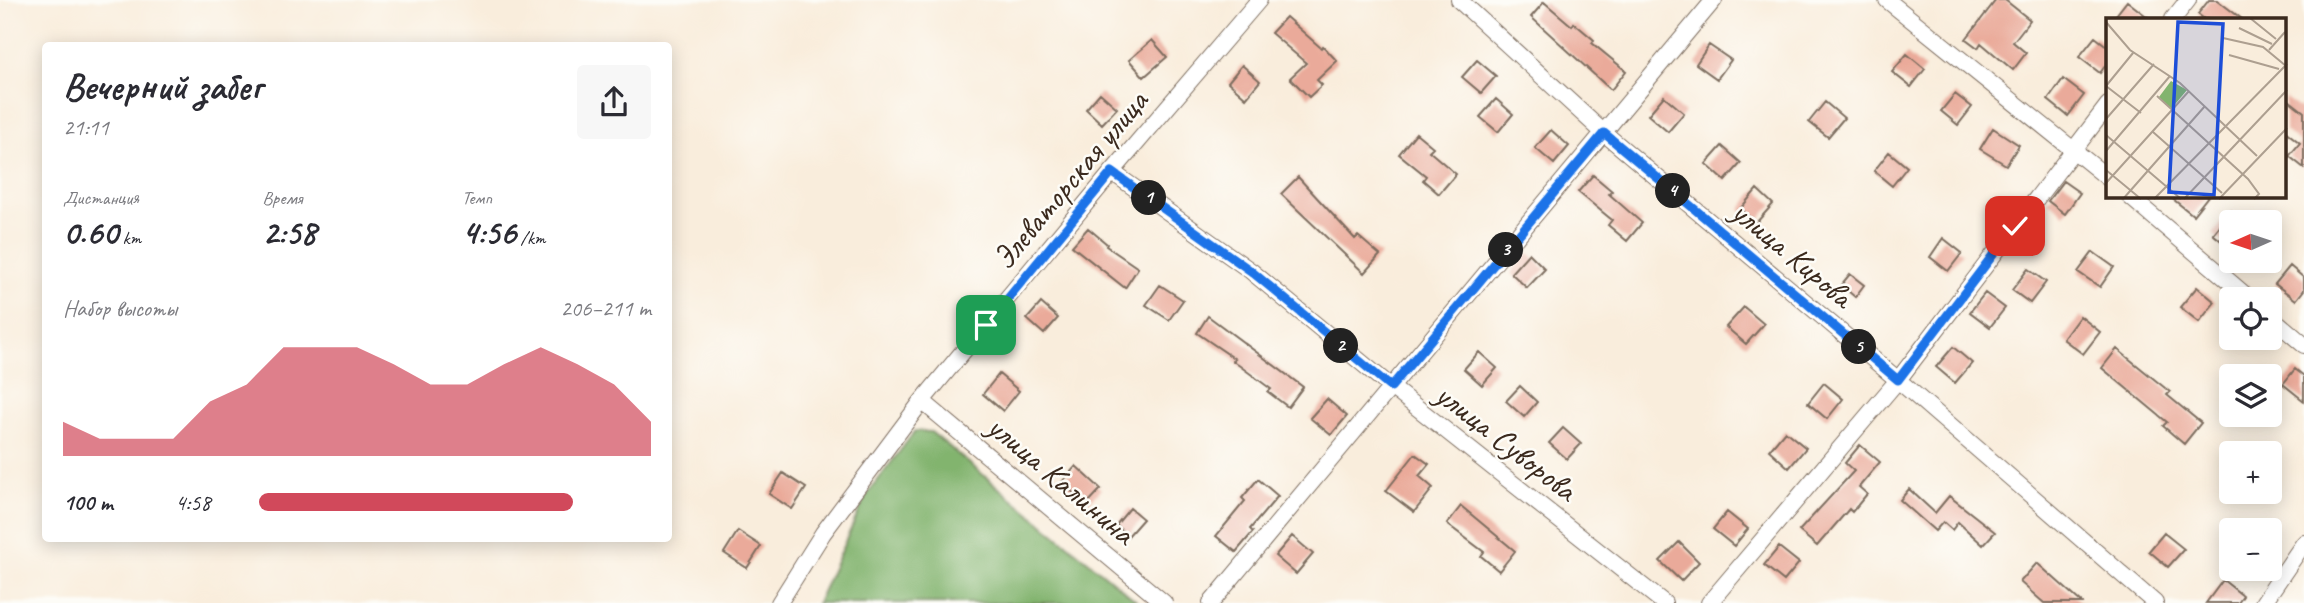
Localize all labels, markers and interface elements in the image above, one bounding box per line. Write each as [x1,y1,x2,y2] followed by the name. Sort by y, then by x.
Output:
[2106,18,2286,198] inset map
[63,63,262,110] text: Вечерний забег
[577,65,651,139] button: share
[983,80,1158,278] street label: Элеваторская улица
[63,113,109,142] text: 21:11
[1656,174,1690,208] pin: 4
[1668,178,1677,202] text: 4
[1132,180,1166,216] pin: 1
[1144,185,1153,209] text: 1
[63,186,139,210] text: Дистанция
[262,186,302,210] text: Время
[462,186,492,210] text: Темп
[1722,190,1864,318] street label: улица Кирова
[1985,196,2045,256] pin
[1996,207,2034,245] icon: check
[63,210,118,255] text: 0.60
[262,210,316,255] text: 2:58
[462,210,516,255] text: 4:56
[2219,210,2282,273] north arrow
[2219,210,2282,581] map controls
[118,226,141,250] text: km
[516,226,545,250] text: /km
[1488,232,1524,268] pin: 3
[1501,237,1510,261] text: 3
[2219,287,2282,350] button: locate
[63,294,177,323] text: Набор высоты
[560,294,651,323] text: 206–211 m
[956,295,1016,355] pin
[967,306,1005,344] icon: arrive
[1324,328,1358,364] pin: 2
[1842,330,1876,364] pin: 5
[1336,333,1345,357] text: 2
[1854,334,1863,358] text: 5
[2219,364,2282,427] button: layers
[1426,372,1588,512] street label: улица Суворова
[977,404,1146,555] street label: улица Калинина
[2219,441,2282,504] button: +
[63,488,113,517] text: 100 m
[175,488,211,517] text: 4:58
[2219,518,2282,581] button: −

